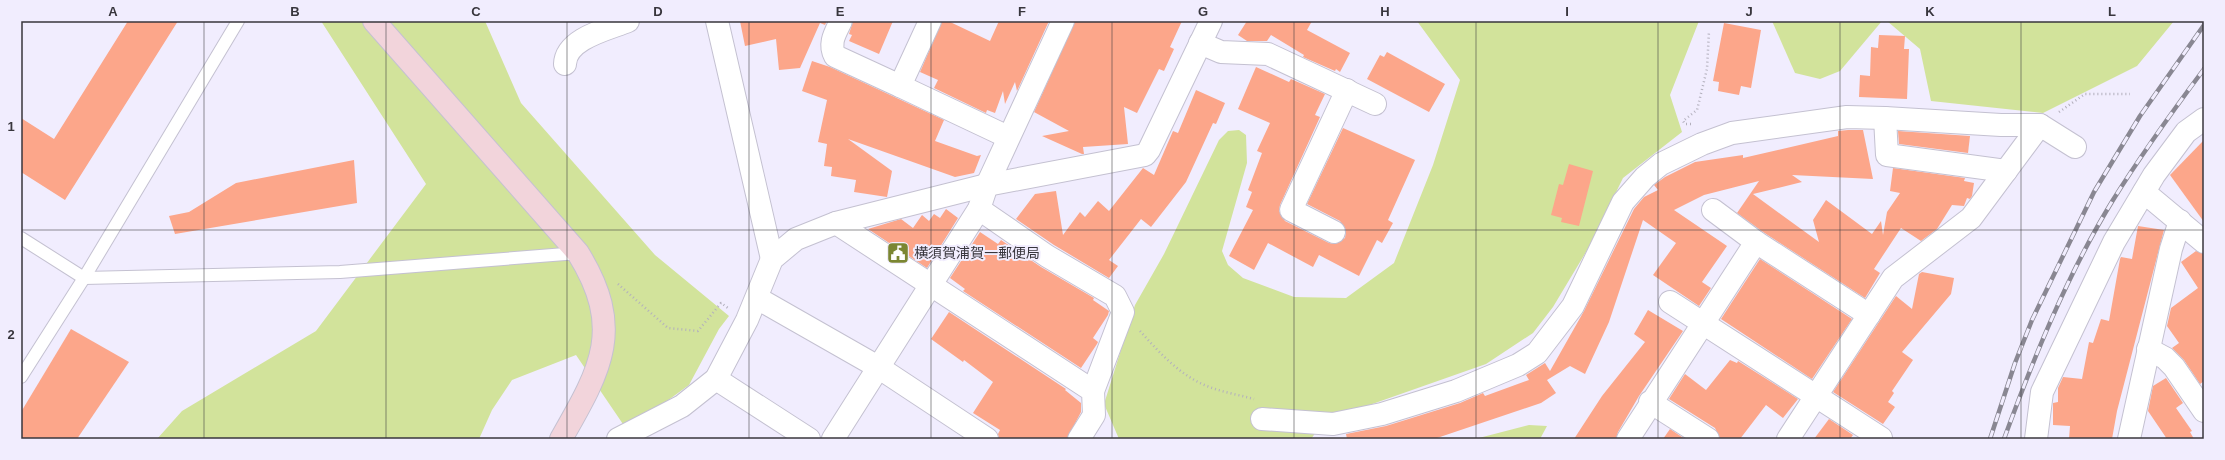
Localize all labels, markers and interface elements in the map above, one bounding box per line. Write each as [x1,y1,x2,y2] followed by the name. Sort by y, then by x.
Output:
[108,4,118,19] text: A
[290,4,300,19] text: B
[471,4,481,19] text: C
[653,4,663,19] text: D
[836,4,845,19] text: E
[1018,4,1026,19] text: F
[1198,4,1208,19] text: G
[1380,4,1390,19] text: H
[1565,4,1569,19] text: I
[1745,4,1753,19] text: J
[1925,4,1935,19] text: K
[2108,4,2116,19] text: L
[7,119,15,134] text: 1
[885,240,911,266] public building icon: 横須賀浦賀一郵便局
[914,245,1040,261] place label: 横須賀浦賀一郵便局
[7,327,15,342] text: 2

